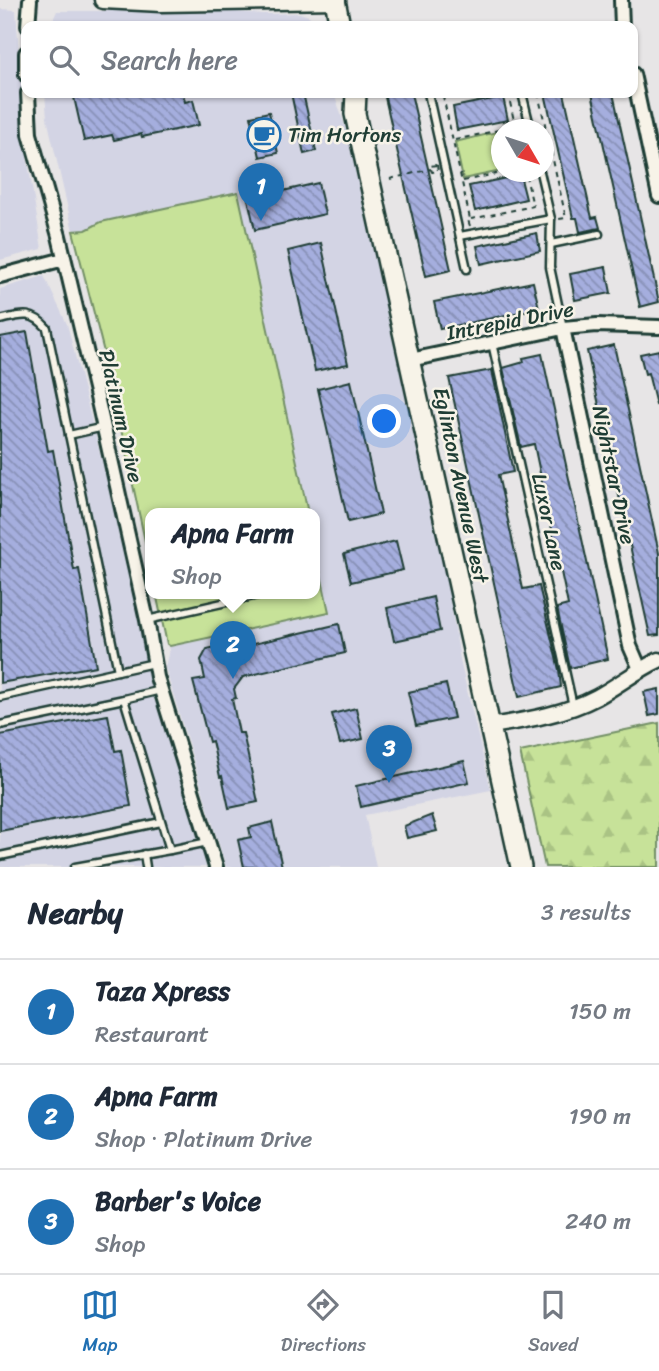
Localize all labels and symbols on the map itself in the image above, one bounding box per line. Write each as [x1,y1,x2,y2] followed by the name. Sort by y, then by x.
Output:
[245,116,283,154] cafe icon: Tim Hortons
[288,116,401,154] place label: Tim Hortons
[491,119,554,182] north arrow
[238,163,284,221] pin: 1
[442,290,577,352] street label: Intrepid Drive
[87,345,155,487] street label: Platinum Drive
[422,384,501,588] street label: Eglinton Avenue West
[581,402,647,548] street label: Nightstar Drive
[367,404,401,438] your location
[520,470,578,575] street label: Luxor Lane
[210,621,256,679] pin: 2
[366,725,412,783] pin: 3

